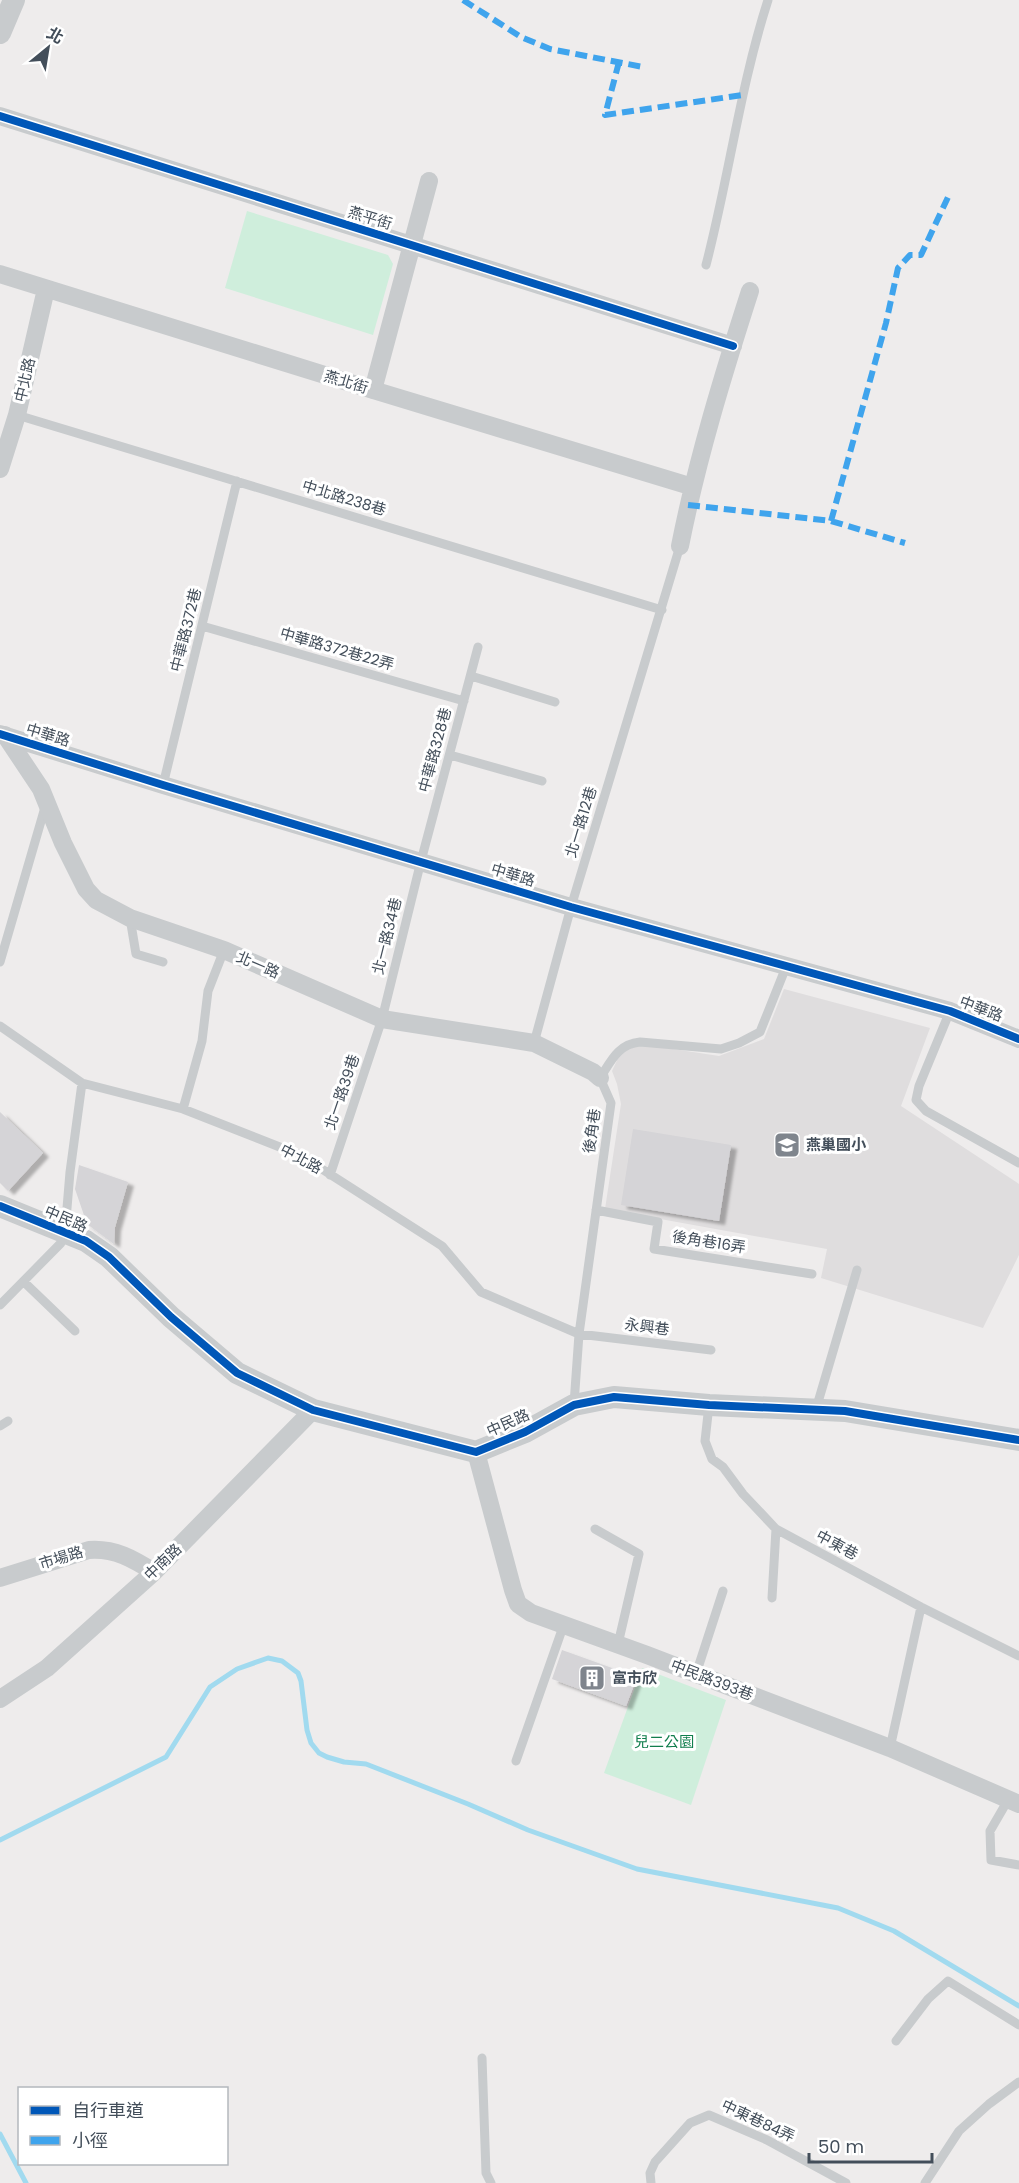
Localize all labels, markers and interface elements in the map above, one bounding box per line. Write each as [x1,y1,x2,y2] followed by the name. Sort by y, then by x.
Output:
[18,18,78,78] north arrow
[43,21,68,49] text: 北
[346,201,395,234] street label: 燕平街
[9,356,40,404] street label: 中北路
[322,365,371,398] street label: 燕北街
[300,475,389,520] street label: 中北路238巷
[165,586,206,674] street label: 中華路372巷
[278,622,397,675] street label: 中華路372巷22弄
[413,705,456,795] street label: 中華路328巷
[24,718,73,751] street label: 中華路
[560,784,601,860] street label: 北一路12巷
[489,858,538,891] street label: 中華路
[367,895,406,976] street label: 北一路34巷
[233,946,283,983] street label: 北一路
[956,991,1006,1026] street label: 中華路
[319,1051,364,1132] street label: 北一路39巷
[578,1107,605,1155] street label: 後角巷
[772,1130,802,1160] school or university icon: 燕巢國小
[806,1134,867,1155] place label: 燕巢國小
[276,1139,326,1178] street label: 中北路
[41,1200,91,1237] street label: 中民路
[671,1225,747,1258] street label: 後角巷16弄
[623,1313,671,1340] street label: 永興巷
[483,1404,533,1441] street label: 中民路
[812,1525,862,1564] street label: 中東巷
[139,1538,186,1585] street label: 中南路
[36,1541,85,1574] street label: 市場路
[668,1654,757,1705] street label: 中民路393巷
[577,1663,607,1693] building icon: 富市欣
[612,1667,657,1688] place label: 富市欣
[634,1731,694,1752] park label: 兒二公園
[18,2087,228,2165] legend
[718,2094,798,2147] street label: 中東巷84弄
[72,2098,144,2123] text: 自行車道
[809,2126,932,2164] scale bar
[72,2128,108,2153] text: 小徑
[818,2134,864,2159] text: 50 m

